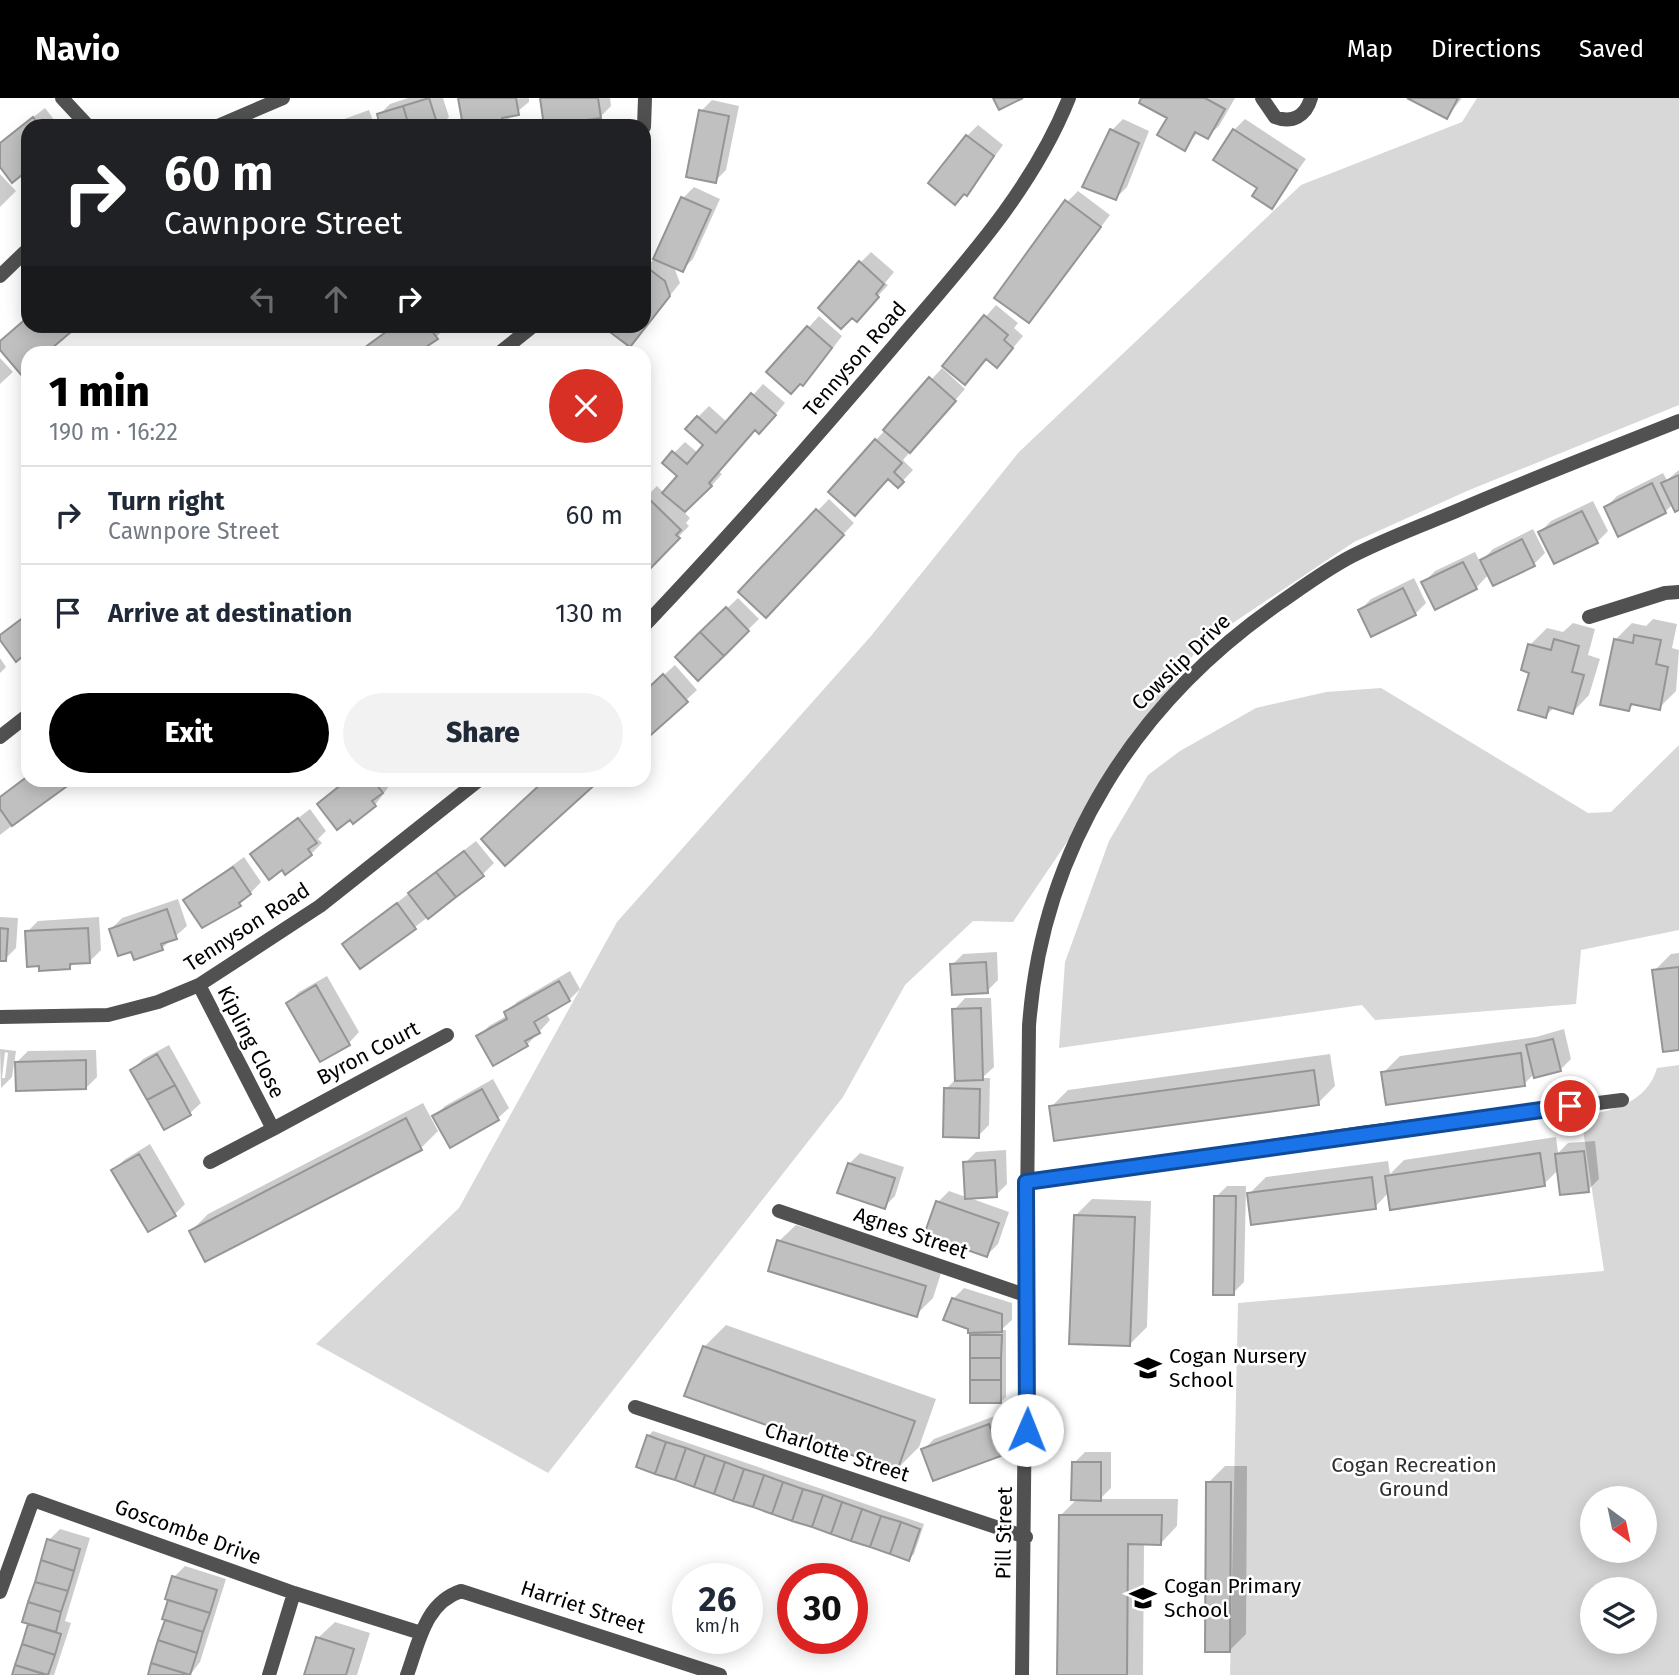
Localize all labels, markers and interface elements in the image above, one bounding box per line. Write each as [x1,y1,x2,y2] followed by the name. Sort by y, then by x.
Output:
[35,29,120,69] text: Navio
[1347,35,1393,63] text: Map
[1431,35,1541,63] text: Directions
[1579,35,1644,63] text: Saved
[164,144,273,203] text: 60 m
[49,147,140,238] icon: right
[164,204,402,242] text: Cawnpore Street
[244,280,282,318] icon: left
[317,280,355,318] icon: ahead
[390,280,428,318] icon: right
[798,296,912,422] street label: Tennyson Road
[49,367,150,417] text: 1 min
[549,369,623,443] button: close
[49,418,178,446] text: 190 m · 16:22
[108,486,225,517] text: Turn right
[49,496,87,534] icon: right
[565,500,623,531] text: 60 m
[108,517,279,545] text: Cawnpore Street
[49,594,87,632] icon: arrive
[108,598,352,629] text: Arrive at destination
[555,598,623,629] text: 130 m
[1126,608,1236,716] street label: Cowslip Drive
[49,693,329,773] button: Exit
[343,693,623,773] button: Share
[179,877,315,977] street label: Tennyson Road
[212,981,290,1103] street label: Kipling Close
[312,1015,424,1091] street label: Byron Court
[1540,1076,1600,1136] pin
[1551,1087,1589,1125] icon: arrive
[850,1201,972,1265] street label: Agnes Street
[1169,1343,1307,1393] place label: Cogan Nursery School
[1133,1353,1163,1383] school or university icon: Cogan Nursery School
[990,1393,1064,1467] position arrow
[761,1416,913,1488] street label: Charlotte Street
[1331,1452,1497,1502] park label: Cogan Recreation Ground
[990,1486,1018,1580] street label: Pill Street
[1580,1486,1657,1563] north arrow
[1580,1486,1657,1654] map controls
[111,1493,265,1571] street label: Goscombe Drive
[777,1563,868,1654] speed limit sign: 30
[1164,1573,1302,1623] place label: Cogan Primary School
[517,1575,649,1639] street label: Harriet Street
[1580,1577,1657,1654] button: layers
[699,1578,736,1620] text: 26
[1128,1583,1158,1613] school or university icon: Cogan Primary School
[695,1615,740,1637] text: km/h

